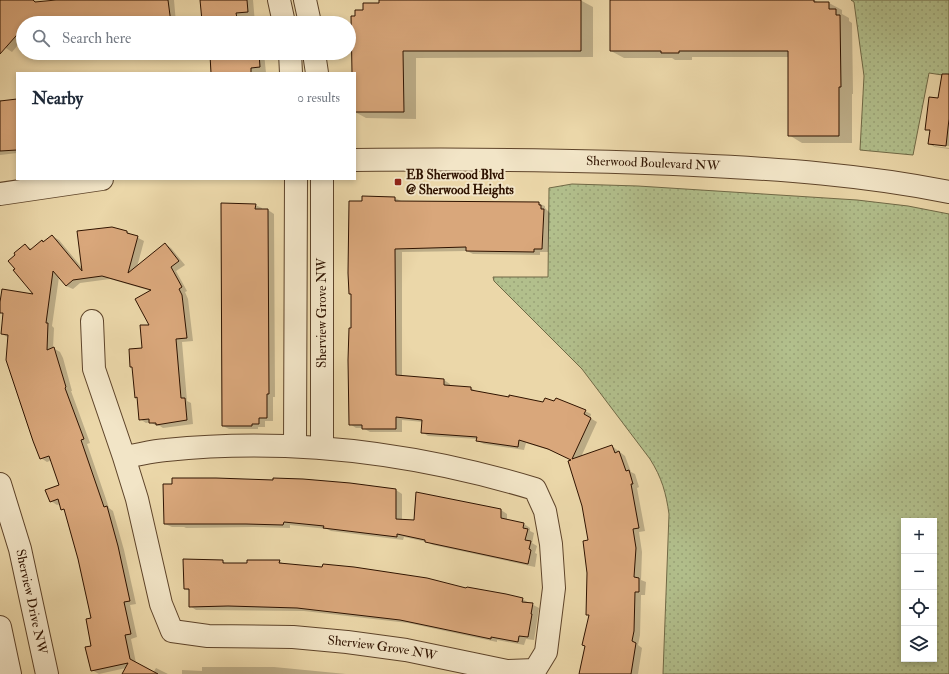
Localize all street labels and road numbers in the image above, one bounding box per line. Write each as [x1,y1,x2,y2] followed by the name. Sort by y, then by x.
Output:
[586,153,721,174] street label: Sherwood Boulevard NW
[314,257,330,368] street label: Sherview Grove NW
[12,548,51,657] street label: Sherview Drive NW
[327,632,439,664] street label: Sherview Grove NW

